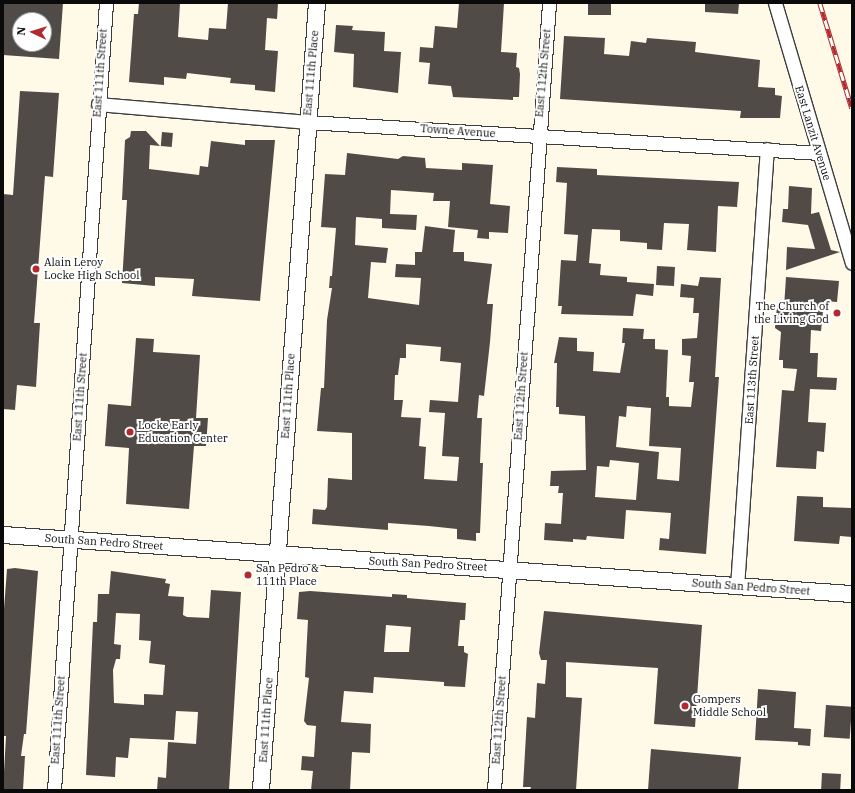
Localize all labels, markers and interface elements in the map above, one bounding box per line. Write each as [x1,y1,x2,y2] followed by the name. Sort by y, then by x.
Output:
[12,12,52,52] north arrow
[14,26,28,36] text: N
[90,28,110,118] street label: East 111th Street
[533,28,553,118] street label: East 112th Street
[301,30,321,116] street label: East 111th Place
[792,84,834,182] street label: East Lanzit Avenue
[420,122,496,140] street label: Towne Avenue
[44,256,140,282] place label: Alain Leroy Locke High School
[31,264,41,274] marker: Alain Leroy Locke High School
[754,300,829,326] place label: The Church of the Living God
[832,308,842,318] marker: The Church of the Living God
[742,335,762,425] street label: East 113th Street
[511,351,531,441] street label: East 112th Street
[70,352,90,442] street label: East 111th Street
[278,353,298,439] street label: East 111th Place
[138,419,228,445] place label: Locke Early Education Center
[125,427,135,437] marker: Locke Early Education Center
[44,531,164,553] street label: South San Pedro Street
[368,554,488,574] street label: South San Pedro Street
[256,562,319,588] place label: San Pedro & 111th Place
[243,570,253,580] marker: San Pedro & 111th Place
[691,576,811,598] street label: South San Pedro Street
[48,675,68,765] street label: East 111th Street
[489,675,509,765] street label: East 112th Street
[256,677,276,763] street label: East 111th Place
[693,693,766,719] place label: Gompers Middle School
[680,701,690,711] marker: Gompers Middle School

